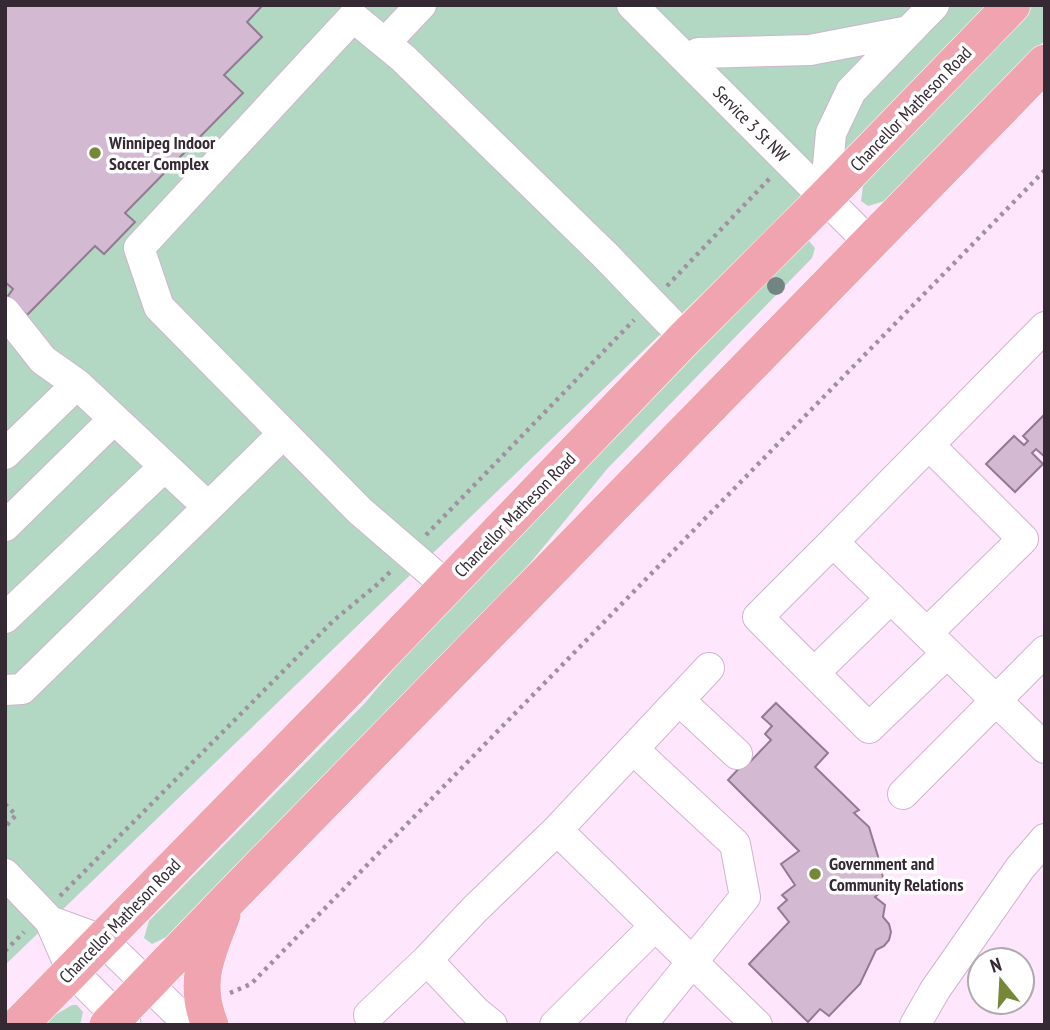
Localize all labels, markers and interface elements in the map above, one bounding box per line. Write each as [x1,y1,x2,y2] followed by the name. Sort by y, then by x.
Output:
[845,41,976,176] street label: Chancellor Matheson Road
[708,81,794,167] street label: Service 3 St NW
[108,131,216,175] place label: Winnipeg Indoor Soccer Complex
[87,145,103,161] marker: Winnipeg Indoor Soccer Complex
[449,447,580,582] street label: Chancellor Matheson Road
[829,852,963,896] place label: Government and Community Relations
[54,853,185,988] street label: Chancellor Matheson Road
[807,866,823,882] marker: Government and Community Relations
[966,946,1036,1016] north arrow
[987,952,1004,978] text: N

